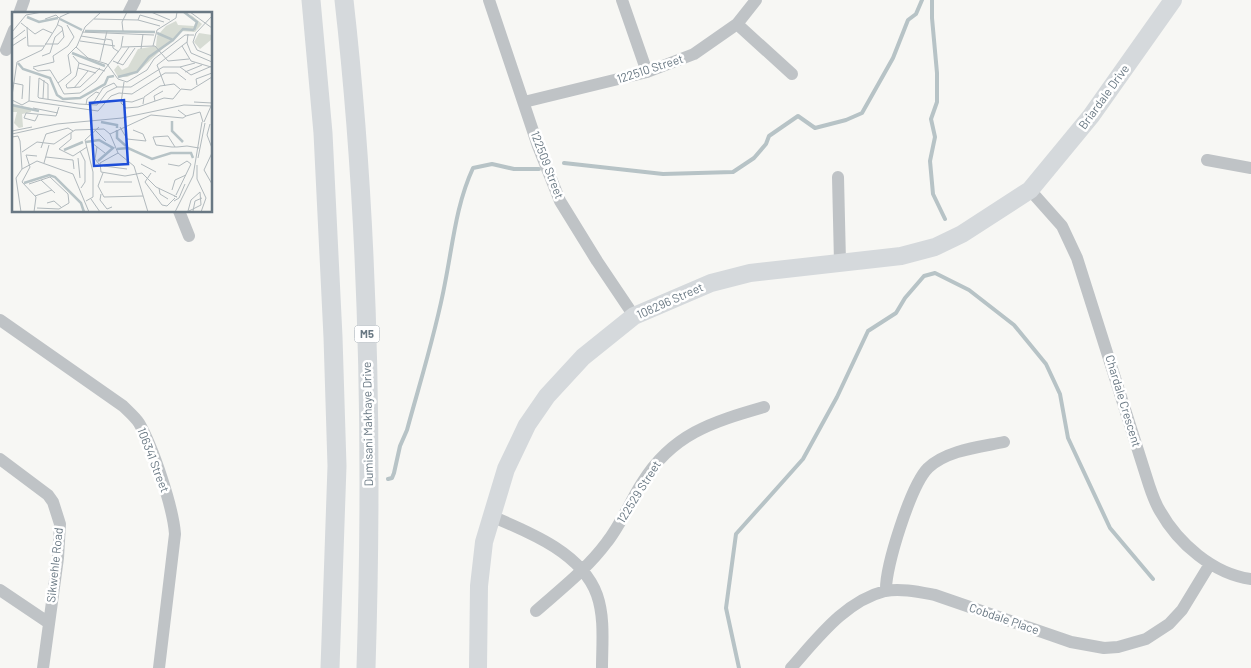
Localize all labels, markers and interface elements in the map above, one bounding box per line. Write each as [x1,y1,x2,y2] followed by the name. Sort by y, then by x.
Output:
[12,12,212,212] inset map
[615,51,685,85] street label: 122510 Street
[1075,61,1131,131] street label: Briardale Drive
[529,129,567,200] street label: 122509 Street
[634,279,705,321] street label: 108296 Street
[354,326,380,342] road number: M5
[1103,353,1145,448] street label: Chardale Crescent
[359,362,375,486] street label: Dumisani Makhaye Drive
[135,425,173,494] street label: 106341 Street
[613,458,663,525] street label: 122529 Street
[43,527,65,603] street label: Sikwehle Road
[967,600,1041,637] street label: Cobdale Place

